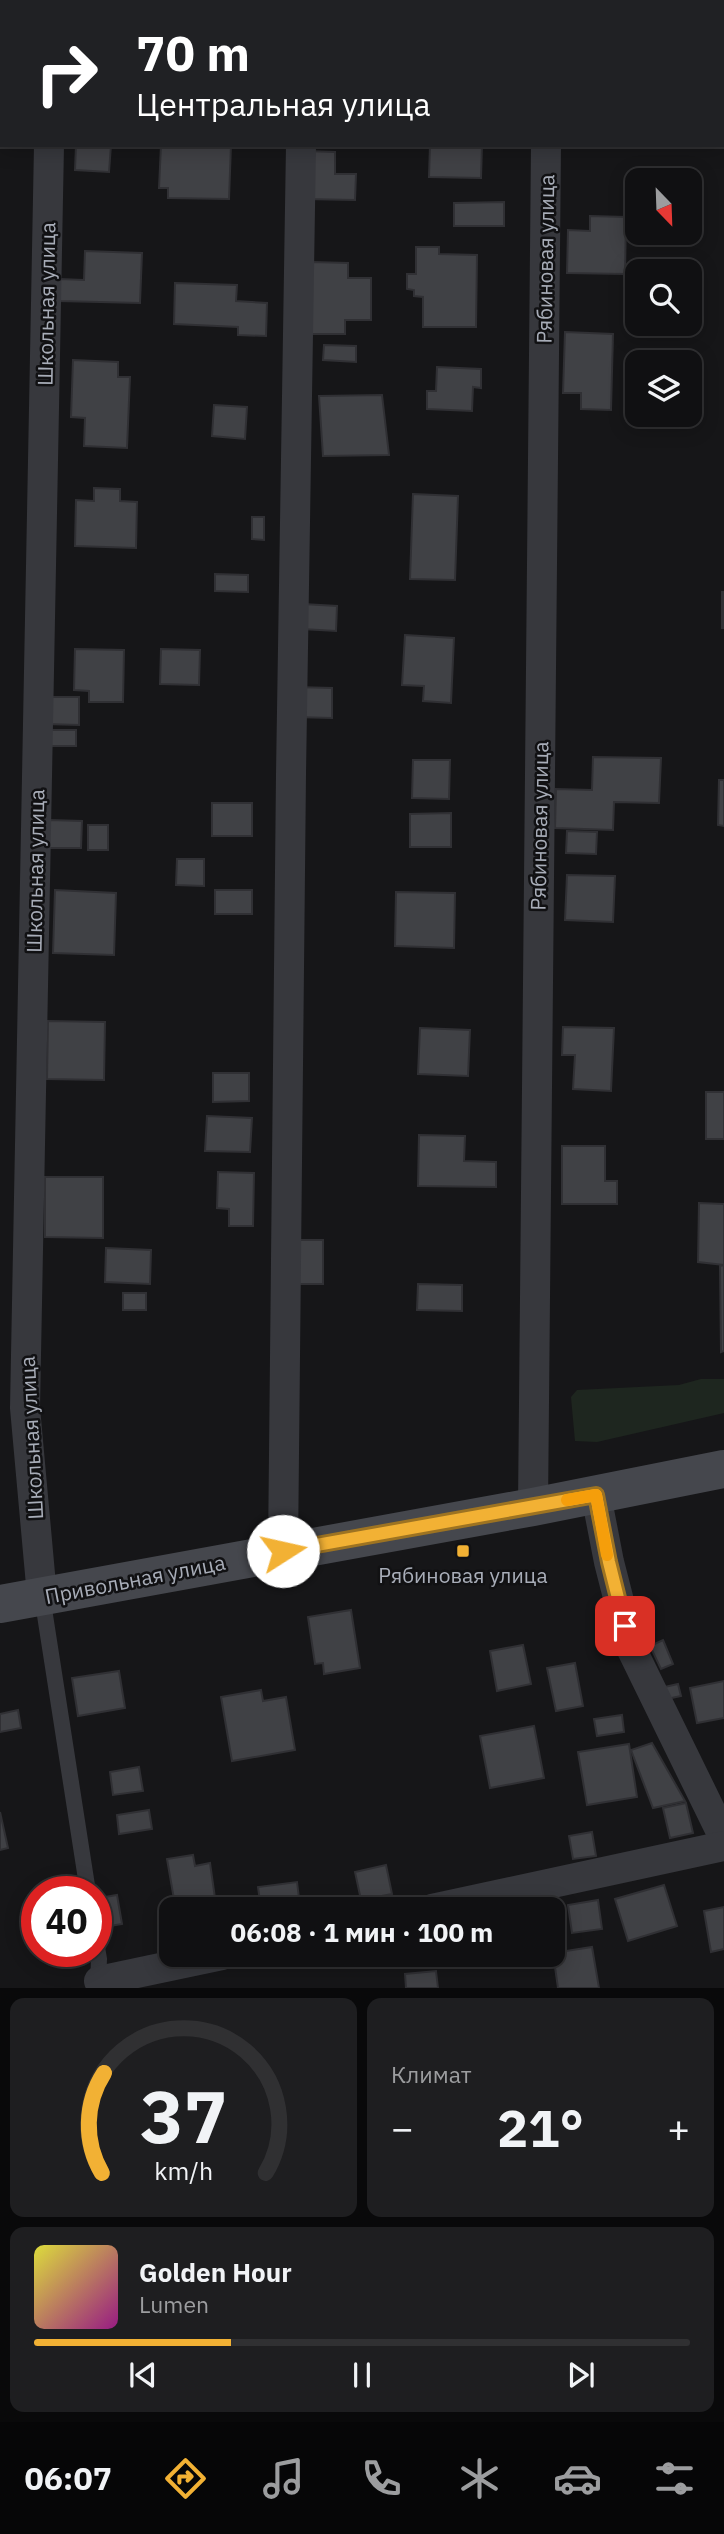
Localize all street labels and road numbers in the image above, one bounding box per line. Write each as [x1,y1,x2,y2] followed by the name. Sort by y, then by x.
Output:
[530,174,560,344] street label: Рябиновая улица
[31,222,61,386] street label: Школьная улица
[524,741,554,911] street label: Рябиновая улица
[20,789,50,953] street label: Школьная улица
[13,1356,49,1520] street label: Школьная улица
[42,1548,228,1610] street label: Привольная улица

